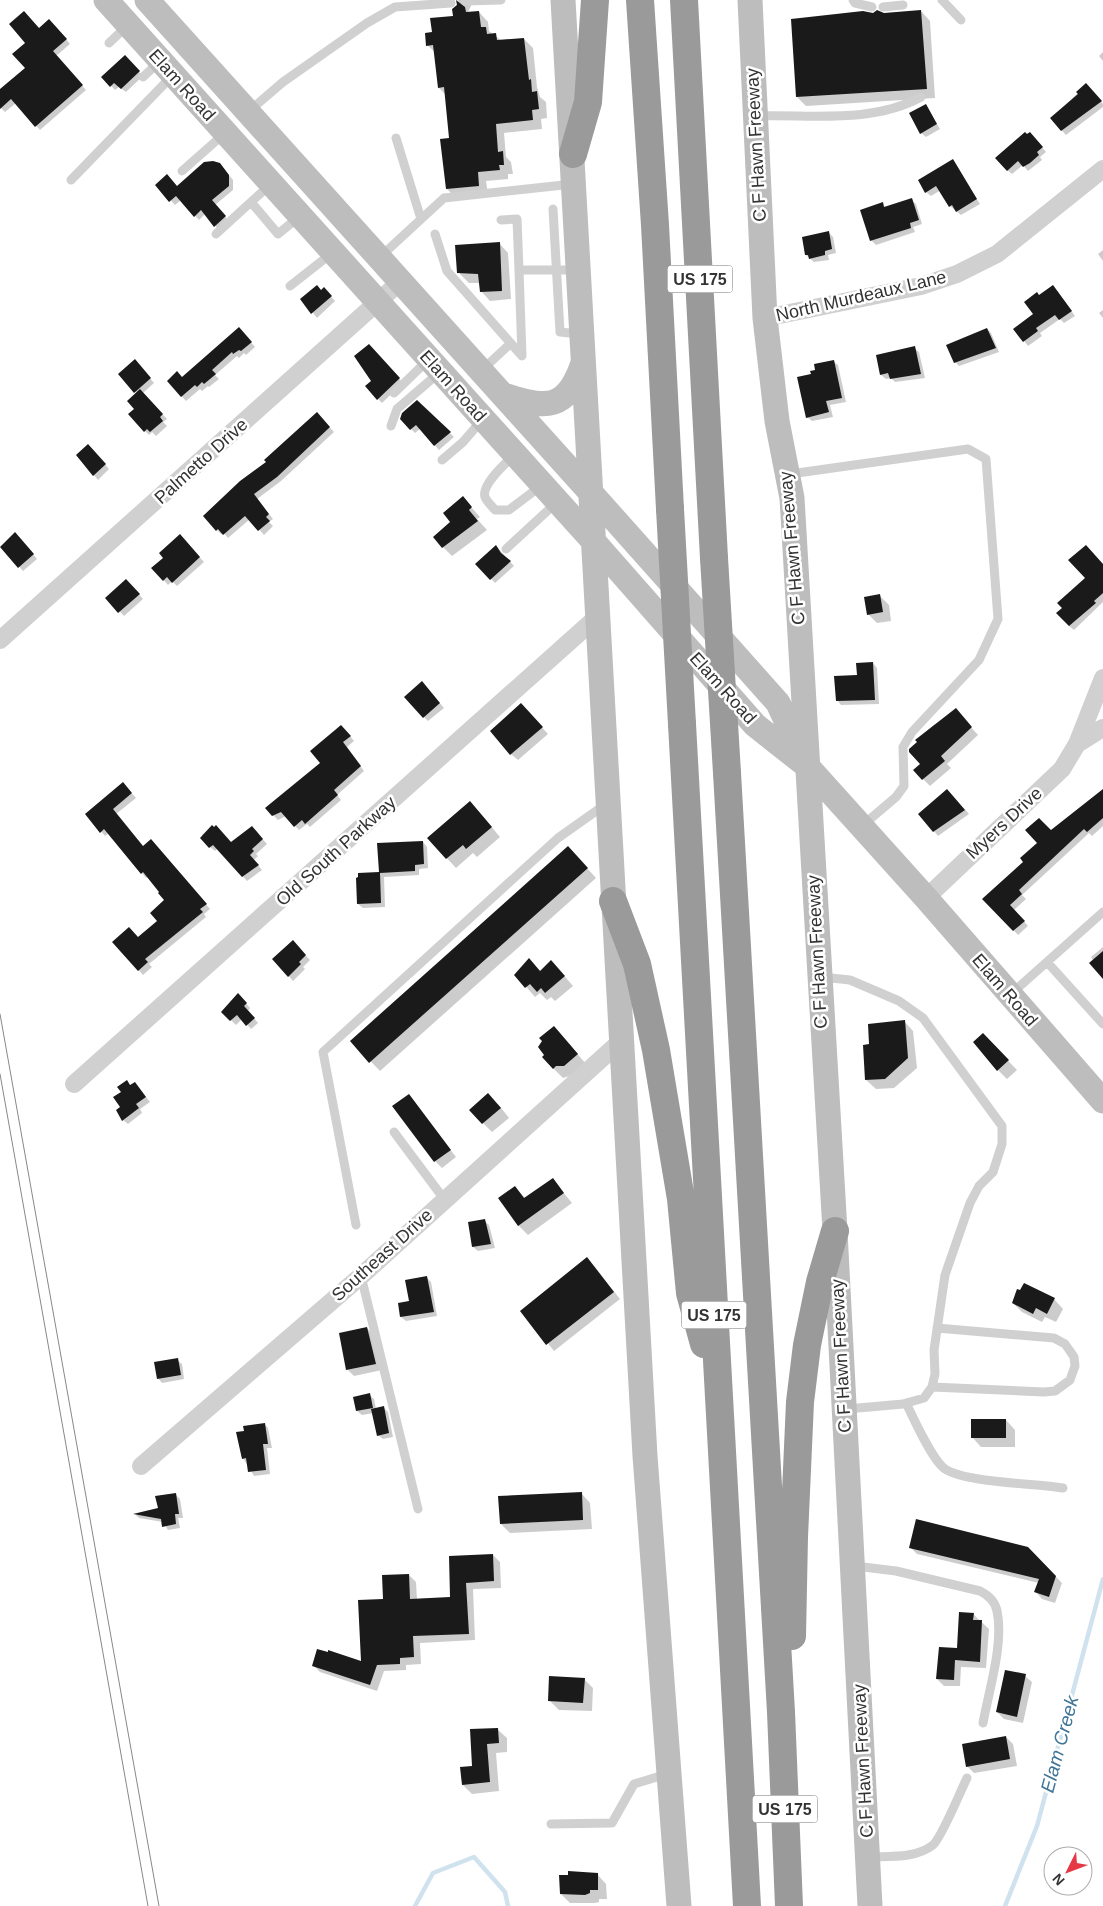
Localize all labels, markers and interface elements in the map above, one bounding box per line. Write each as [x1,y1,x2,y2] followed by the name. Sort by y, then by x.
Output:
[145,45,219,125] street label: Elam Road
[742,68,770,222] street label: C F Hawn Freeway
[668,266,732,292] road number: US 175
[774,267,948,325] street label: North Murdeaux Lane
[416,346,490,426] street label: Elam Road
[150,414,252,508] street label: Palmetto Drive
[775,470,809,626] street label: C F Hawn Freeway
[686,648,760,728] street label: Elam Road
[962,783,1046,863] street label: Myers Drive
[272,792,400,910] street label: Old South Parkway
[803,875,831,1029] street label: C F Hawn Freeway
[968,950,1042,1030] street label: Elam Road
[328,1205,436,1305] street label: Southeast Drive
[827,1279,855,1433] street label: C F Hawn Freeway
[682,1302,746,1328] road number: US 175
[849,1684,877,1838] street label: C F Hawn Freeway
[1036,1692,1083,1795] water label: Elam Creek
[752,1796,818,1822] road number: US 175
[1043,1846,1093,1896] north arrow
[1049,1871,1068,1889] text: N

